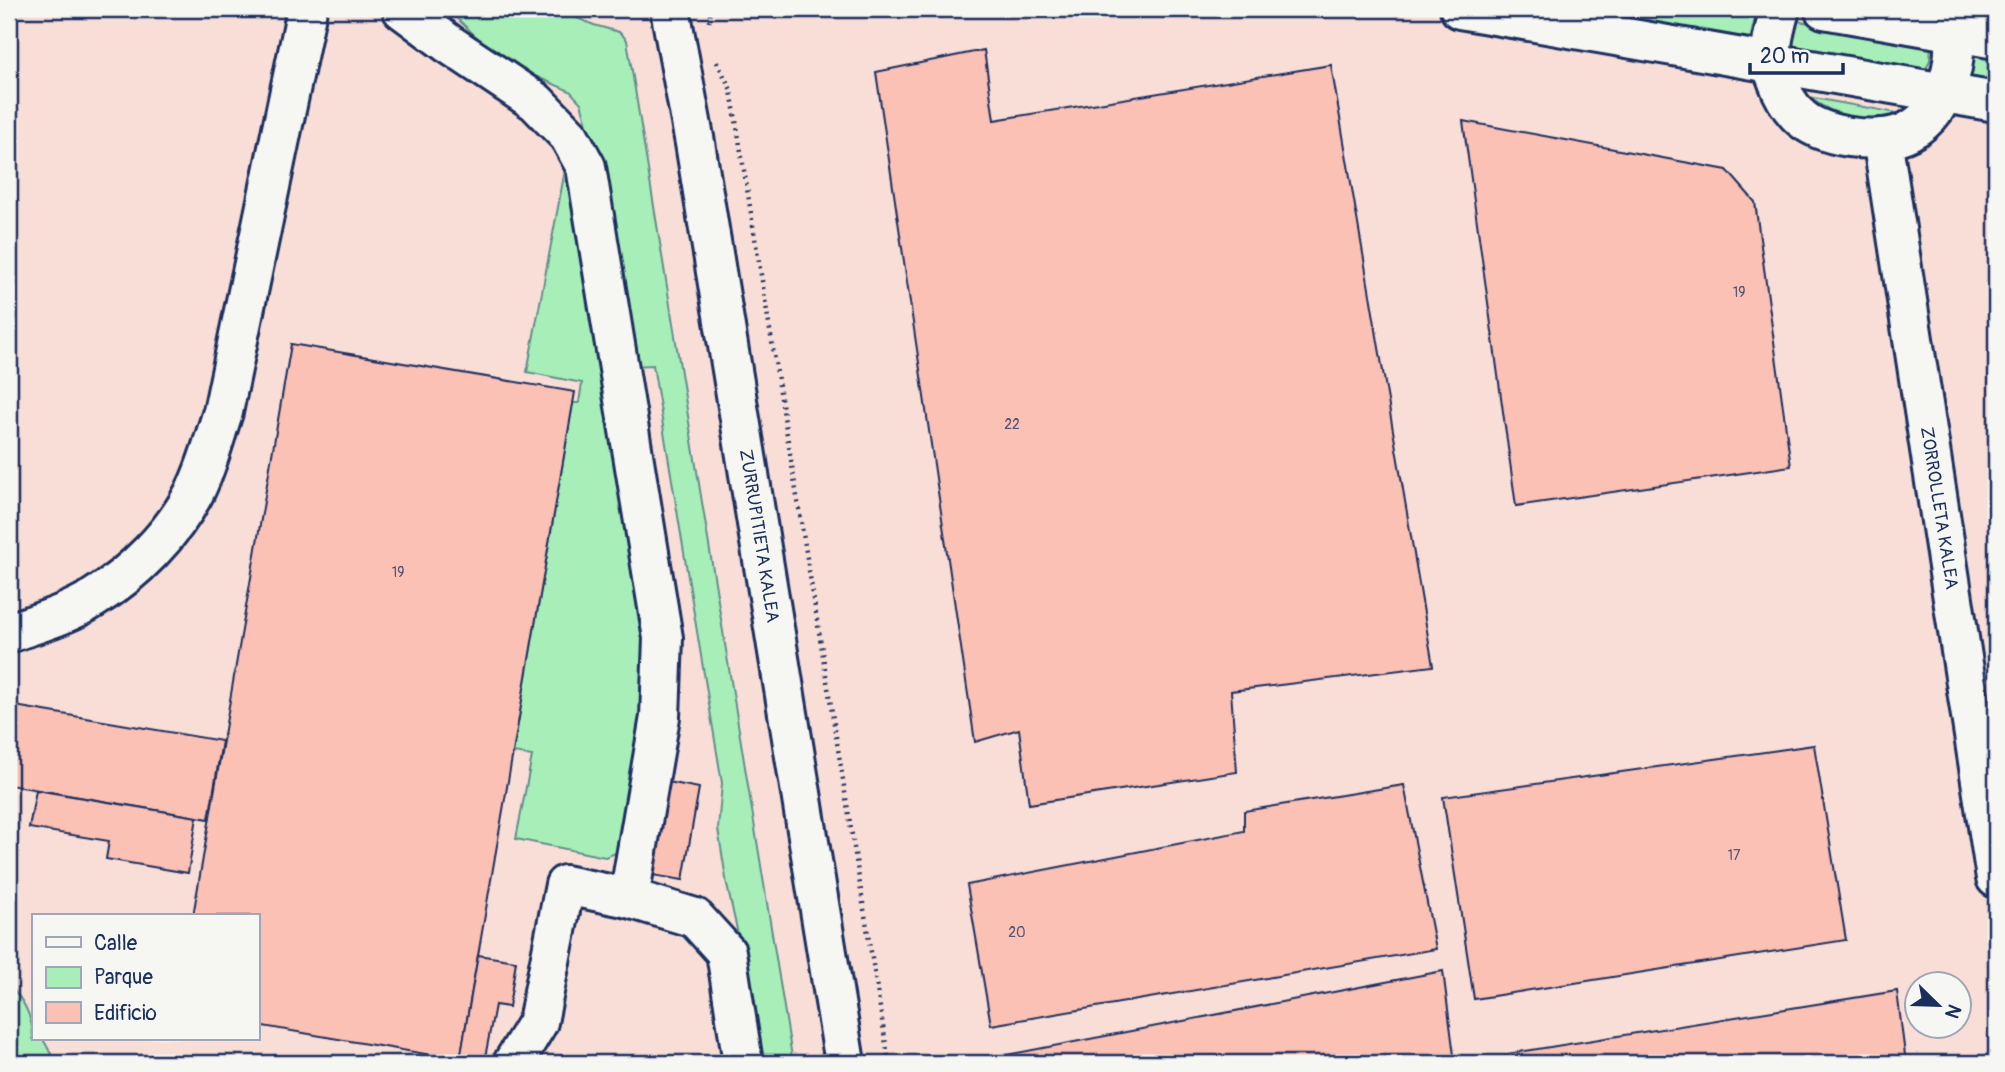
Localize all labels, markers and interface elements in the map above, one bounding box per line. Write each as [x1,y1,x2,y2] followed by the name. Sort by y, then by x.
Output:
[1750,32,1842,76] scale bar
[1760,43,1809,70] text: 20 m
[1733,284,1745,301] house number: 19
[1004,416,1020,433] house number: 22
[1915,425,1963,591] street label: ZORROLLETA KALEA
[734,448,784,625] street label: ZURRUPITIETA KALEA
[392,564,404,581] house number: 19
[1728,847,1741,864] house number: 17
[32,914,259,1040] legend
[1008,924,1026,941] house number: 20
[94,930,138,957] text: Calle
[94,964,153,991] text: Parque
[1904,970,1974,1040] north arrow
[94,1000,157,1027] text: Edificio
[1939,1001,1966,1022] text: N

